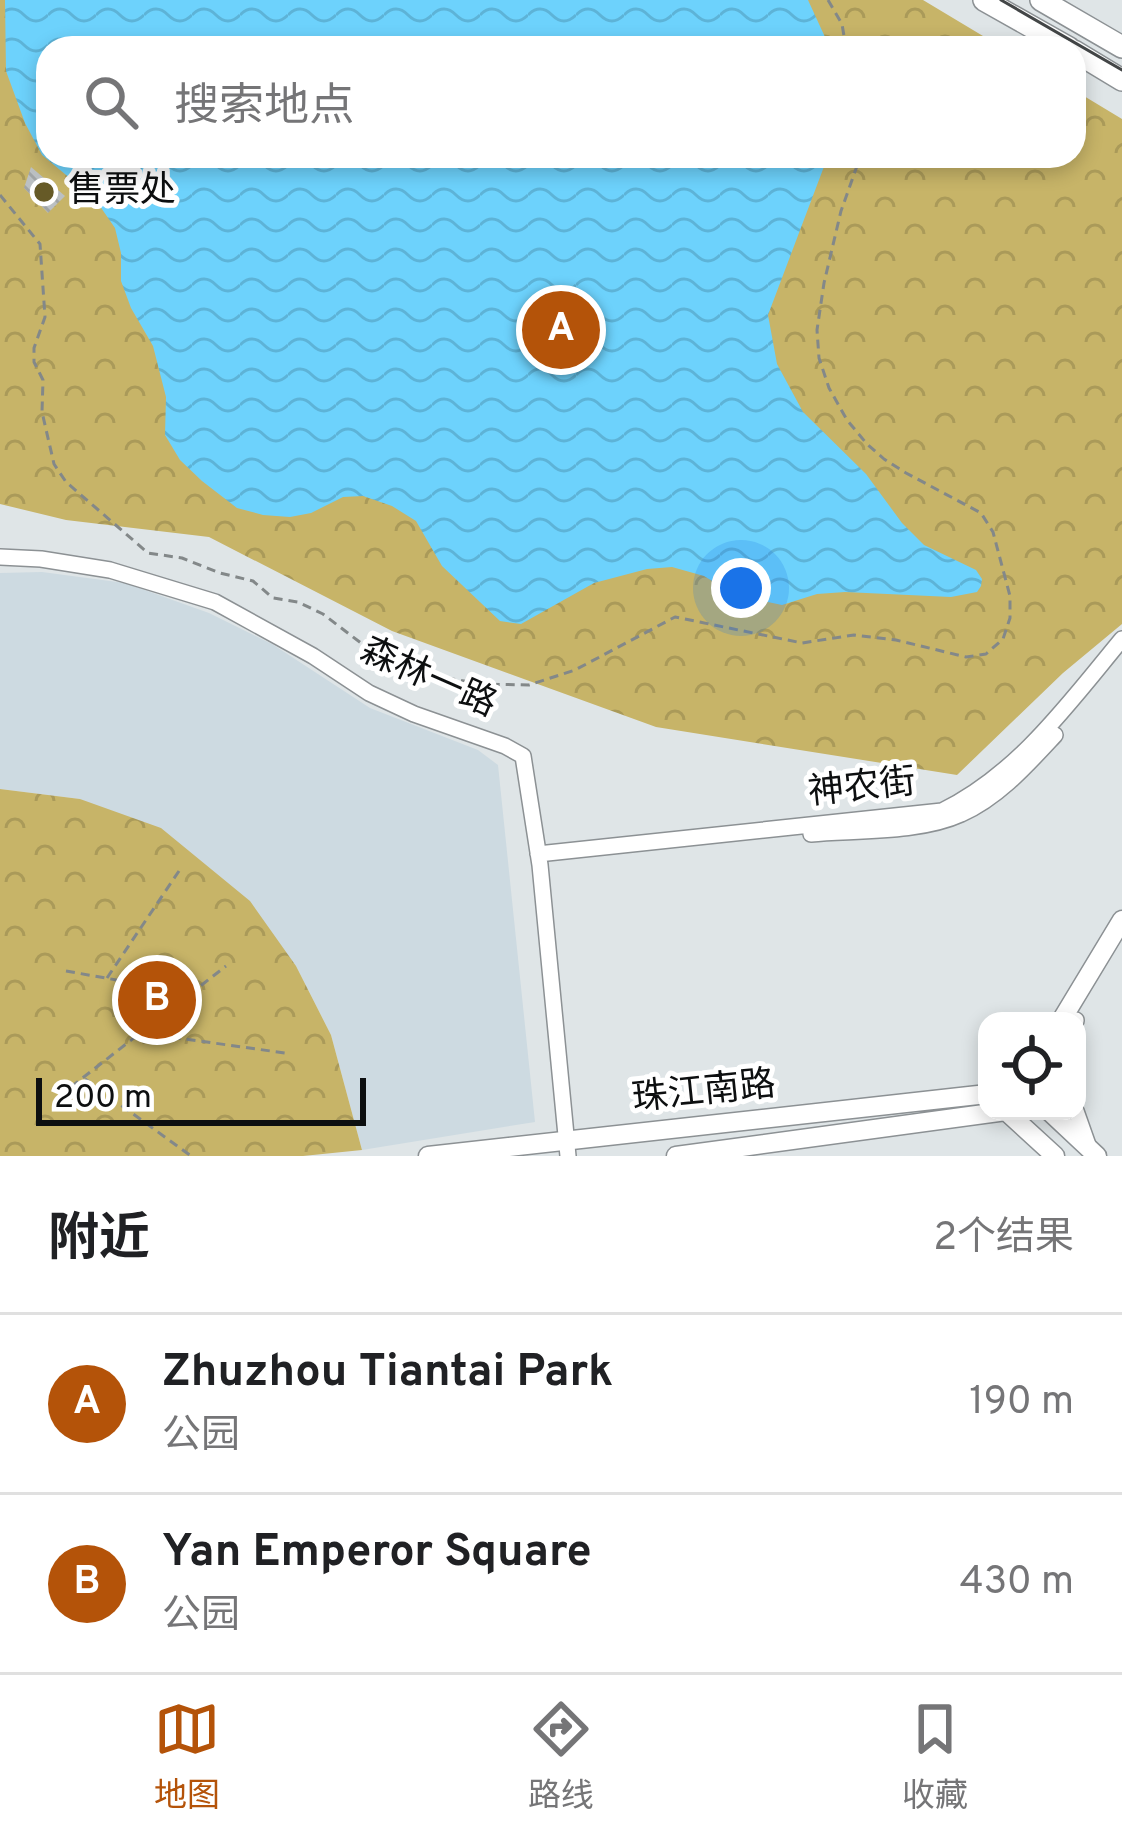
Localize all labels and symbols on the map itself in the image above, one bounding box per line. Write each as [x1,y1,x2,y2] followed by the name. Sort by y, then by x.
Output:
[68,169,176,215] place label: 售票处
[31,179,57,205] marker: 售票处
[522,285,600,375] pin: A
[711,558,771,618] your location
[353,629,503,729] street label: 森林一路
[806,760,918,818] street label: 神农街
[118,955,196,1045] pin: B
[630,1063,778,1123] street label: 珠江南路
[36,1072,366,1125] scale bar

